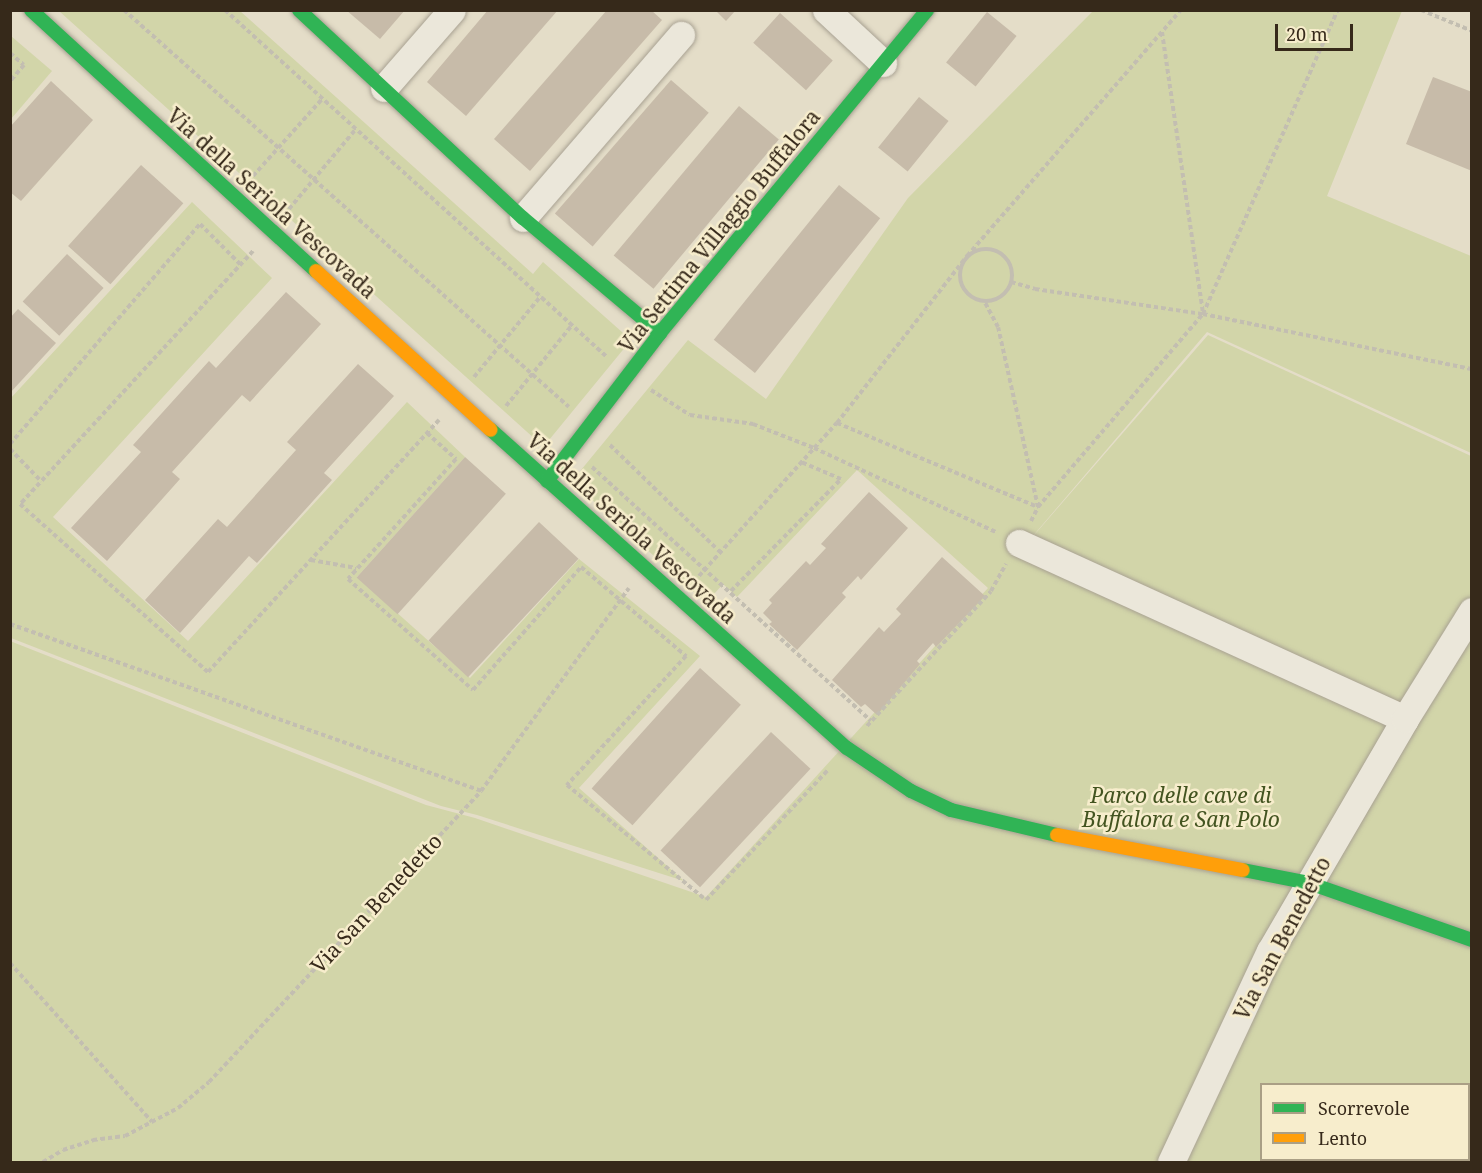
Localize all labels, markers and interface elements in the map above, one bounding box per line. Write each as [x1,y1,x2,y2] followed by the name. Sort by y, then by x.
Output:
[1278,12,1356,50] scale bar
[1286,22,1328,46] text: 20 m
[162,102,382,304] street label: Via della Seriola Vescovada
[613,104,825,358] street label: Via Settima Villaggio Buffalora
[522,427,742,629] street label: Via della Seriola Vescovada
[1082,782,1280,832] park label: Parco delle cave di Buffalora e San Polo
[305,828,447,978] street label: Via San Benedetto
[1228,852,1336,1024] street label: Via San Benedetto
[1260,1083,1470,1161] legend
[1318,1096,1410,1120] text: Scorrevole
[1318,1126,1367,1150] text: Lento

